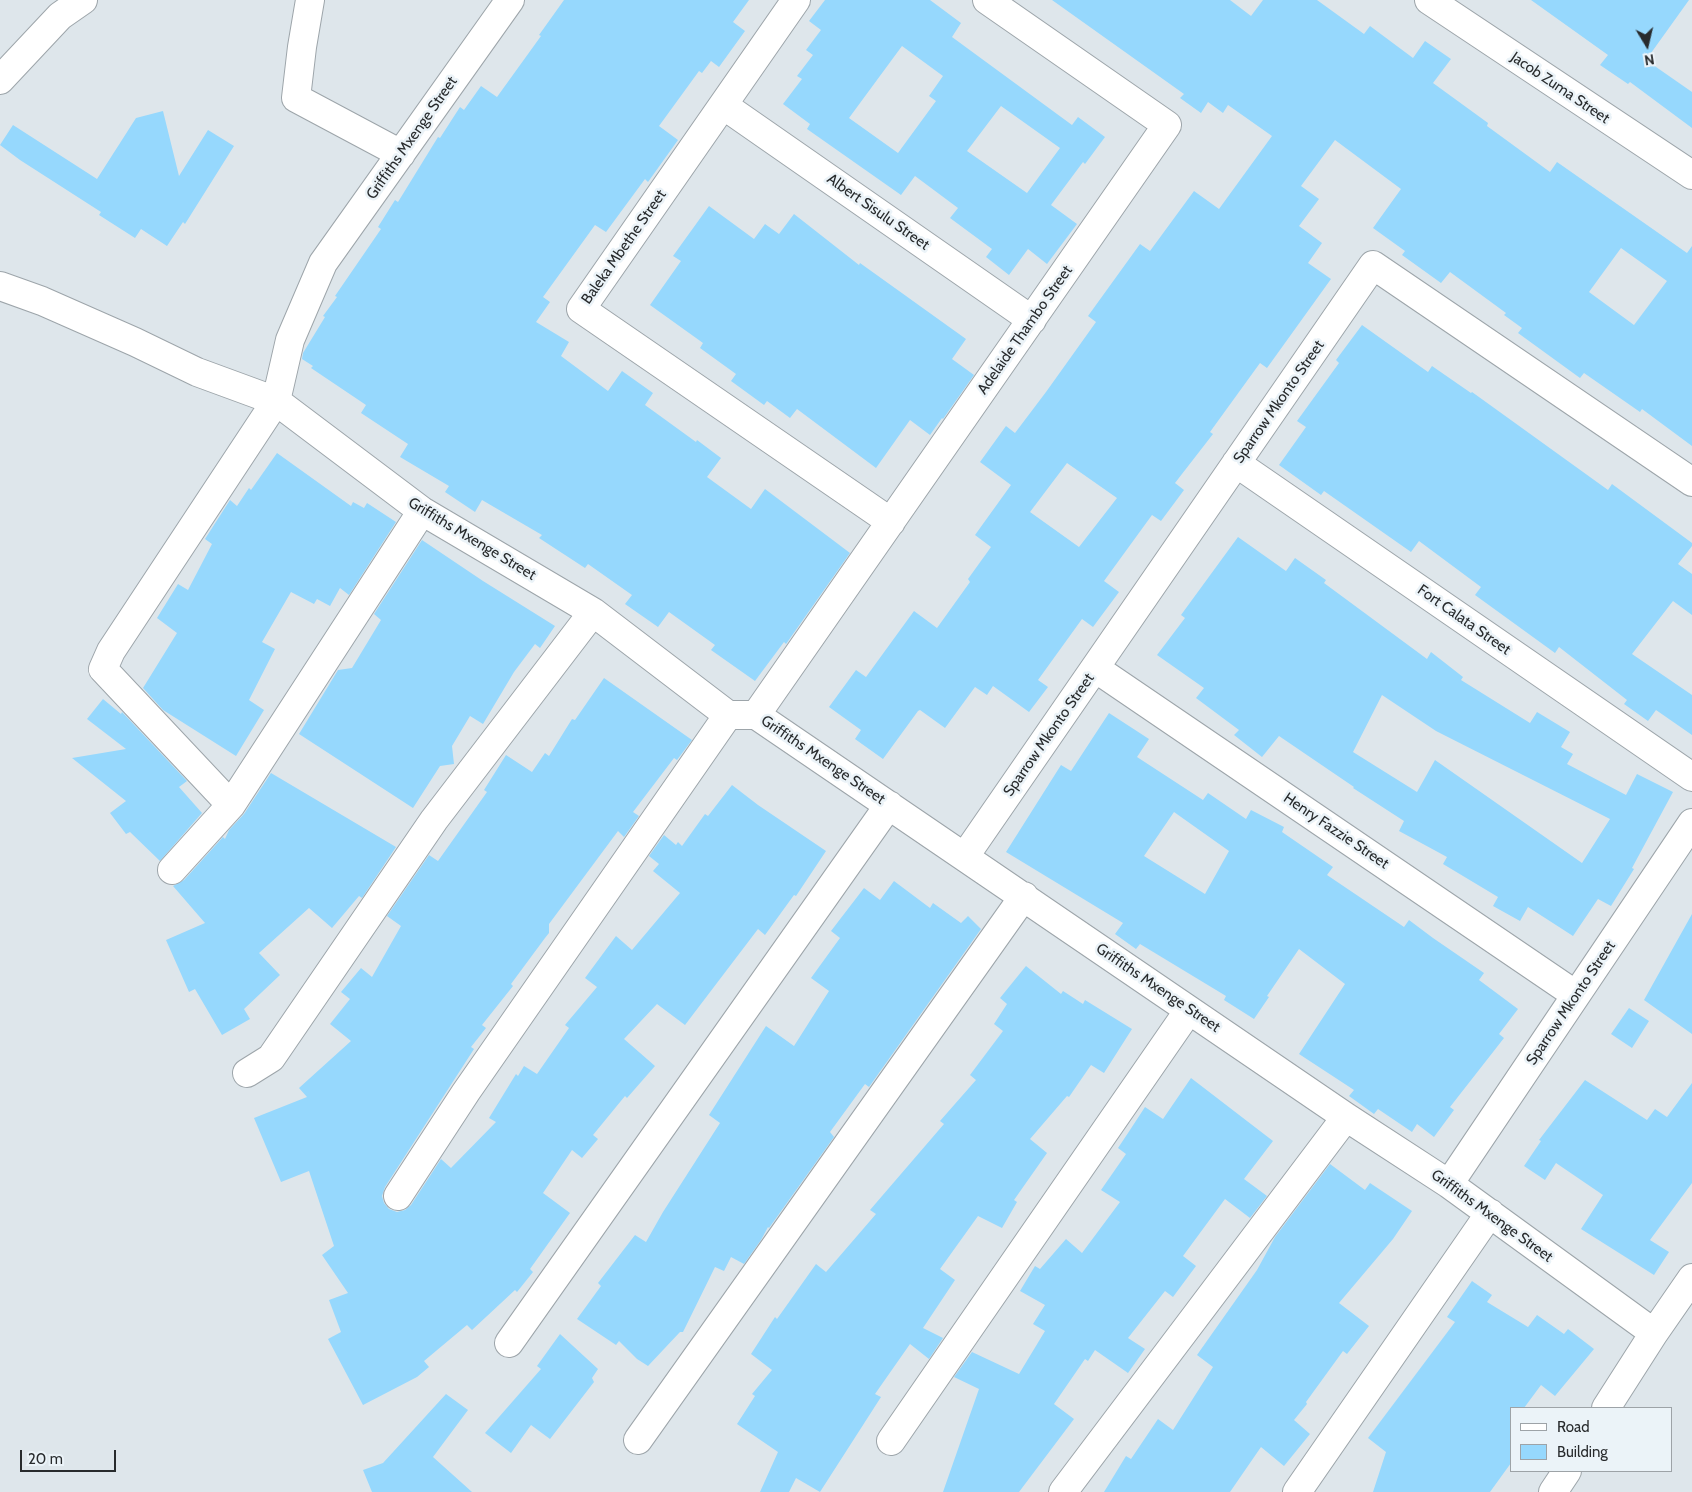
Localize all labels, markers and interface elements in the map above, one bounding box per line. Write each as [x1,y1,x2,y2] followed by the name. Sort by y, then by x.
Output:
[1622,20,1672,70] north arrow
[1507,48,1613,128] street label: Jacob Zuma Street
[1643,50,1656,69] text: N
[363,73,461,203] street label: Griffiths Mxenge Street
[823,170,933,254] street label: Albert Sisulu Street
[578,186,670,308] street label: Baleka Mbethe Street
[974,262,1076,398] street label: Adelaide Thambo Street
[1230,337,1328,467] street label: Sparrow Mkonto Street
[405,494,539,584] street label: Griffiths Mxenge Street
[1414,581,1514,659] street label: Fort Calata Street
[1000,670,1098,800] street label: Sparrow Mkonto Street
[757,712,889,808] street label: Griffiths Mxenge Street
[1280,789,1392,873] street label: Henry Fazzie Street
[1523,937,1619,1069] street label: Sparrow Mkonto Street
[1092,940,1224,1036] street label: Griffiths Mxenge Street
[1428,1166,1556,1266] street label: Griffiths Mxenge Street
[1510,1407,1672,1472] legend
[1557,1418,1590,1436] text: Road
[22,1440,119,1472] scale bar
[1557,1443,1608,1461] text: Building
[28,1450,63,1468] text: 20 m

